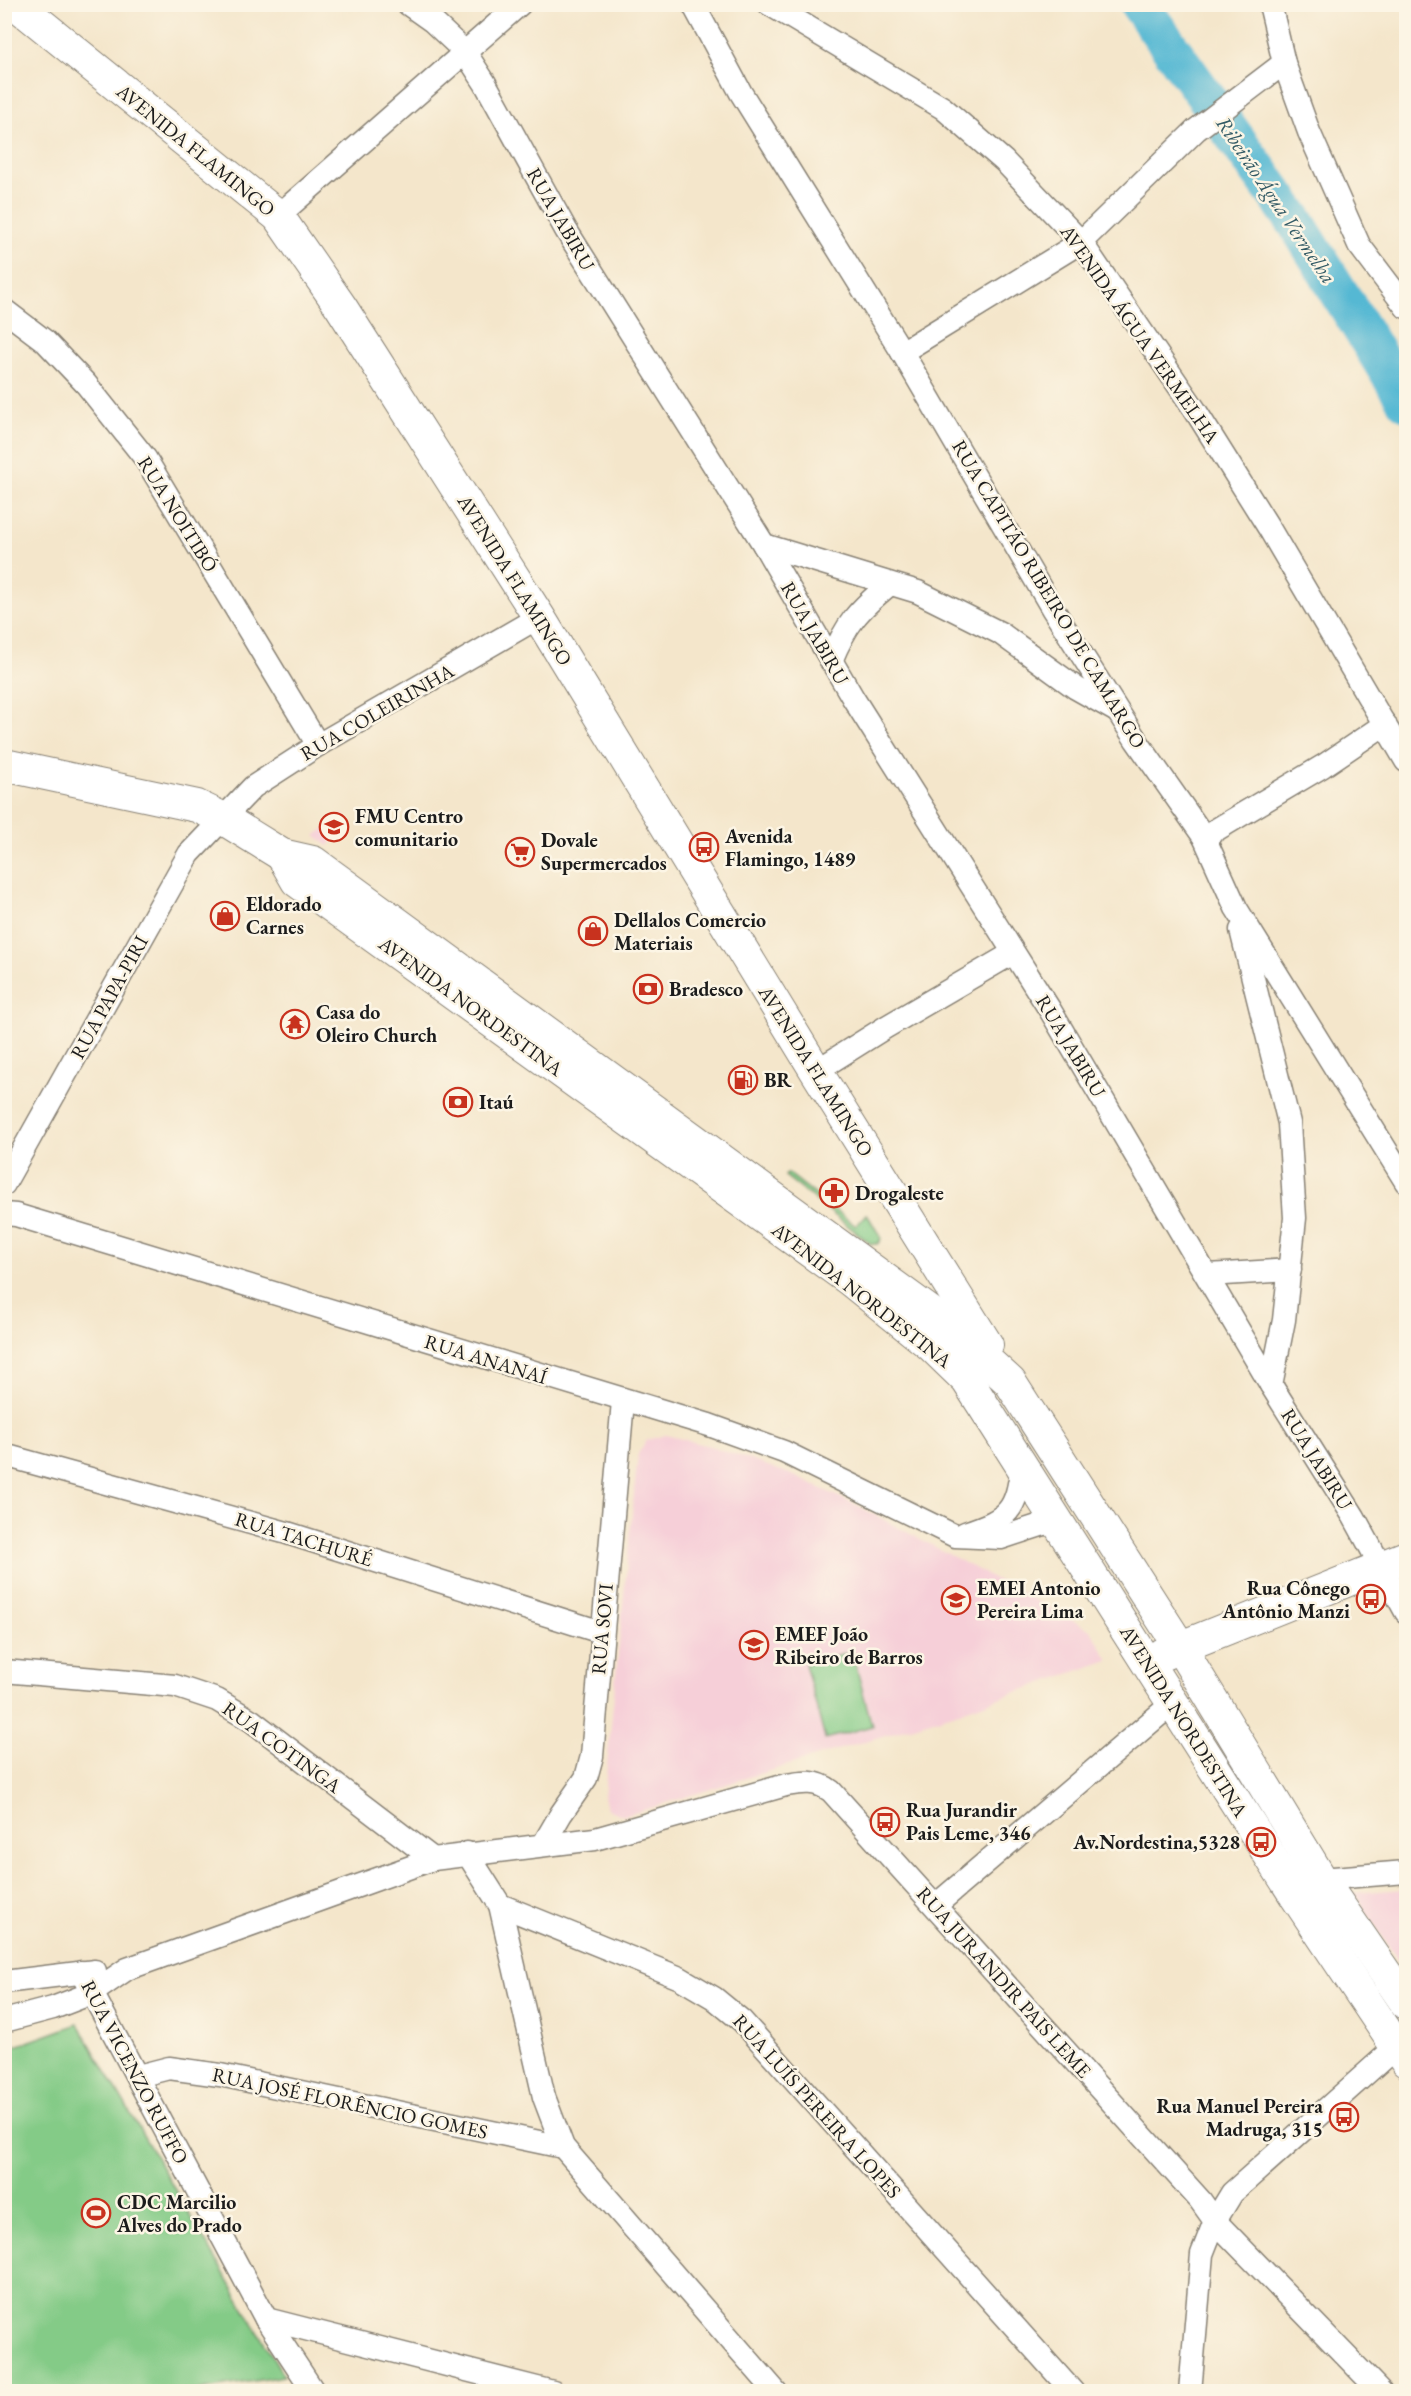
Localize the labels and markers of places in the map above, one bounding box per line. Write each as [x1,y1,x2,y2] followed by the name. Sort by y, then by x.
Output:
[355,803,463,852] place label: FMU Centro comunitario
[318,811,350,843] school or university icon: FMU Centro comunitario
[724,823,856,872] place label: Avenida Flamingo, 1489
[541,827,667,876] place label: Dovale Supermercados
[688,831,720,863] bus stop icon: Avenida Flamingo, 1489
[504,836,536,868] supermarket icon: Dovale Supermercados
[246,891,322,940] place label: Eldorado Carnes
[209,900,241,932] shop icon: Eldorado Carnes
[614,907,766,956] place label: Dellalos Comercio Materiais
[577,915,609,947] shop icon: Dellalos Comercio Materiais
[632,973,664,1005] bank icon: Bradesco
[669,976,743,1002] place label: Bradesco
[316,999,437,1048] place label: Casa do Oleiro Church
[279,1008,311,1040] temple icon: Casa do Oleiro Church
[727,1064,759,1096] fuel station icon: BR
[764,1067,793,1093] place label: BR
[442,1086,474,1118] bank icon: Itaú
[479,1089,514,1115] place label: Itaú
[818,1177,850,1209] pharmacy icon: Drogaleste
[855,1180,944,1206] place label: Drogaleste
[977,1575,1101,1624] place label: EMEI Antonio Pereira Lima
[1221,1575,1350,1624] place label: Rua Cônego Antônio Manzi
[1355,1583,1387,1615] bus stop icon: Rua Cônego Antônio Manzi
[940,1584,972,1616] school or university icon: EMEI Antonio Pereira Lima
[775,1621,923,1670] place label: EMEF João Ribeiro de Barros
[738,1629,770,1661] school or university icon: EMEF João Ribeiro de Barros
[906,1797,1031,1846] place label: Rua Jurandir Pais Leme, 346
[869,1806,901,1838] bus stop icon: Rua Jurandir Pais Leme, 346
[1245,1826,1277,1858] bus stop icon: Av.Nordestina,5328
[1072,1829,1240,1855] place label: Av.Nordestina,5328
[1157,2093,1323,2142] place label: Rua Manuel Pereira Madruga, 315
[1328,2101,1360,2133] bus stop icon: Rua Manuel Pereira Madruga, 315
[116,2189,242,2238] place label: CDC Marcilio Alves do Prado
[80,2197,112,2229] sports icon: CDC Marcilio Alves do Prado

